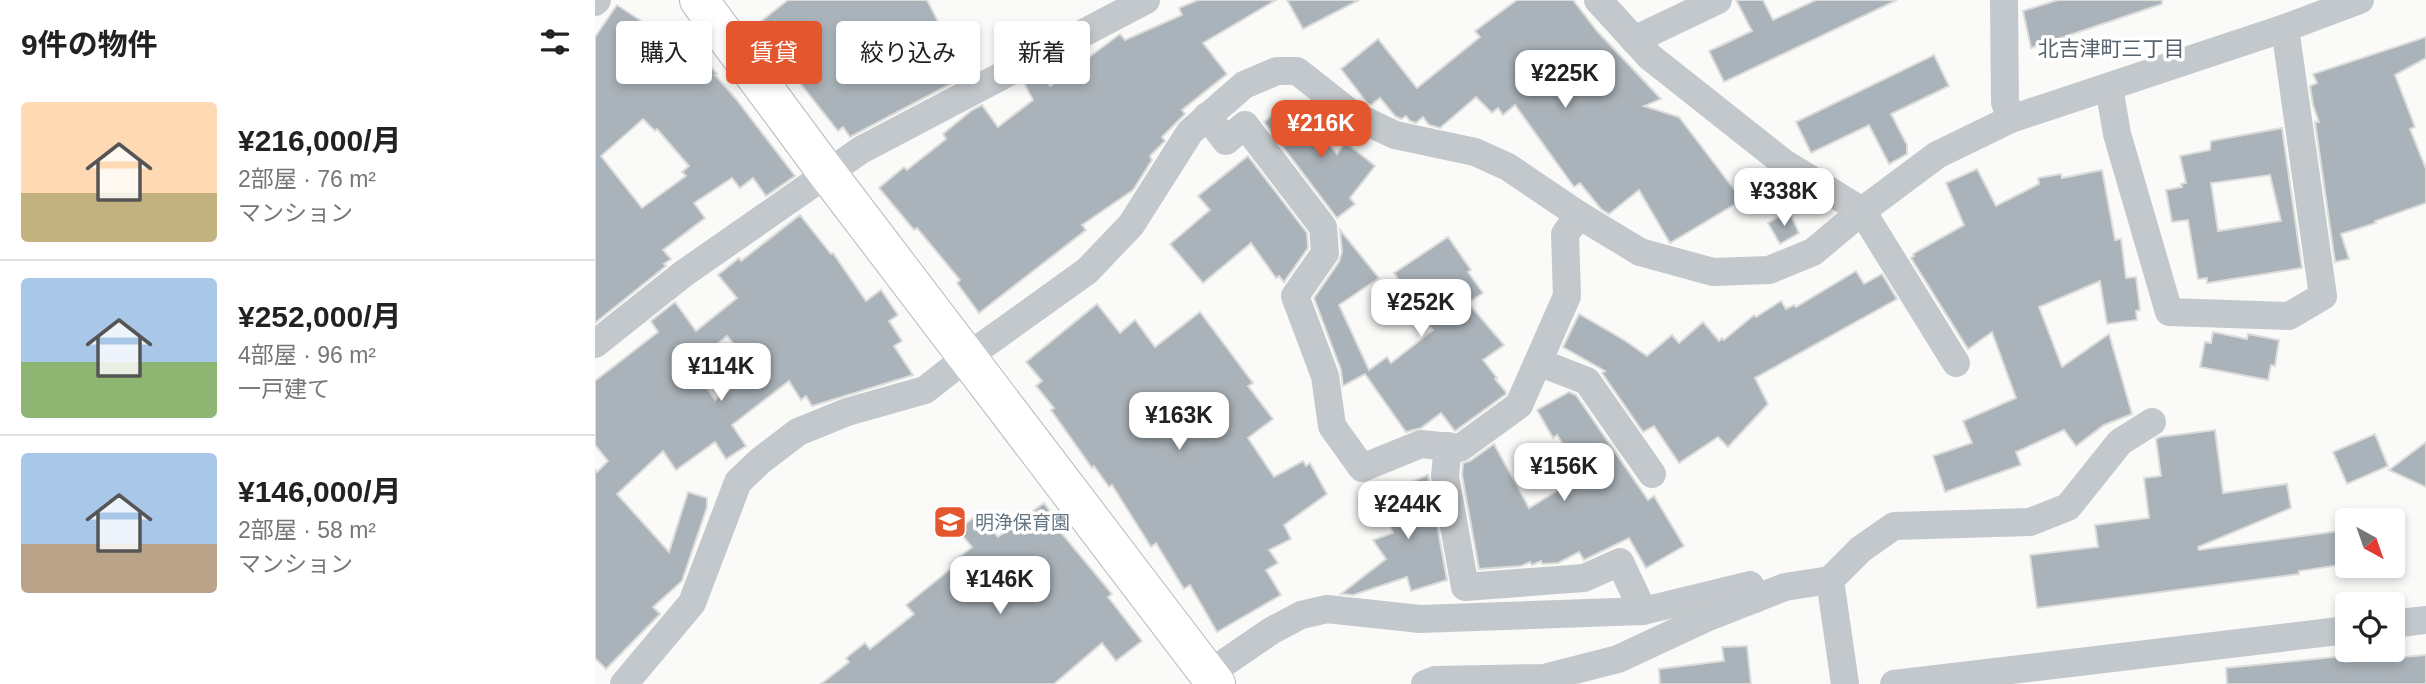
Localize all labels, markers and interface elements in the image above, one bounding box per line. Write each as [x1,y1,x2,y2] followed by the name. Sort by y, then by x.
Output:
[616,21,712,84] chip: 購入
[726,21,822,84] chip: 賃貸
[836,21,980,84] chip: 絞り込み
[994,21,1090,84] chip: 新着
[536,23,574,61] icon: filters
[21,28,158,61] text: 9件の物件
[2038,37,2185,60] district label: 北吉津町三丁目
[1516,50,1614,110] pin: ¥225K
[1531,60,1599,86] text: ¥225K
[1272,100,1370,160] pin: ¥216K
[1287,110,1355,136] text: ¥216K
[238,124,401,157] text: ¥216,000/月
[77,130,161,214] icon: home
[238,166,376,192] text: 2部屋 · 76 m²
[1735,168,1833,228] pin: ¥338K
[1750,178,1818,204] text: ¥338K
[238,200,353,226] text: マンション
[1372,280,1470,339] pin: ¥252K
[1387,289,1455,315] text: ¥252K
[238,300,401,333] text: ¥252,000/月
[77,306,161,390] icon: home
[238,342,376,368] text: 4部屋 · 96 m²
[672,344,770,403] pin: ¥114K
[688,353,754,379] text: ¥114K
[238,376,330,402] text: 一戸建て
[1130,392,1228,452] pin: ¥163K
[1145,402,1213,428] text: ¥163K
[1515,444,1613,503] pin: ¥156K
[1530,453,1598,479] text: ¥156K
[238,475,401,508] text: ¥146,000/月
[77,481,161,565] icon: home
[1359,482,1457,541] pin: ¥244K
[1374,491,1442,517] text: ¥244K
[931,503,969,541] school or university icon: 明浄保育園
[2335,508,2405,578] north arrow
[2335,508,2405,662] map controls
[975,512,1070,533] place label: 明浄保育園
[238,517,376,543] text: 2部屋 · 58 m²
[238,551,353,577] text: マンション
[951,556,1049,616] pin: ¥146K
[966,566,1034,592] text: ¥146K
[2335,592,2405,662] button: locate

